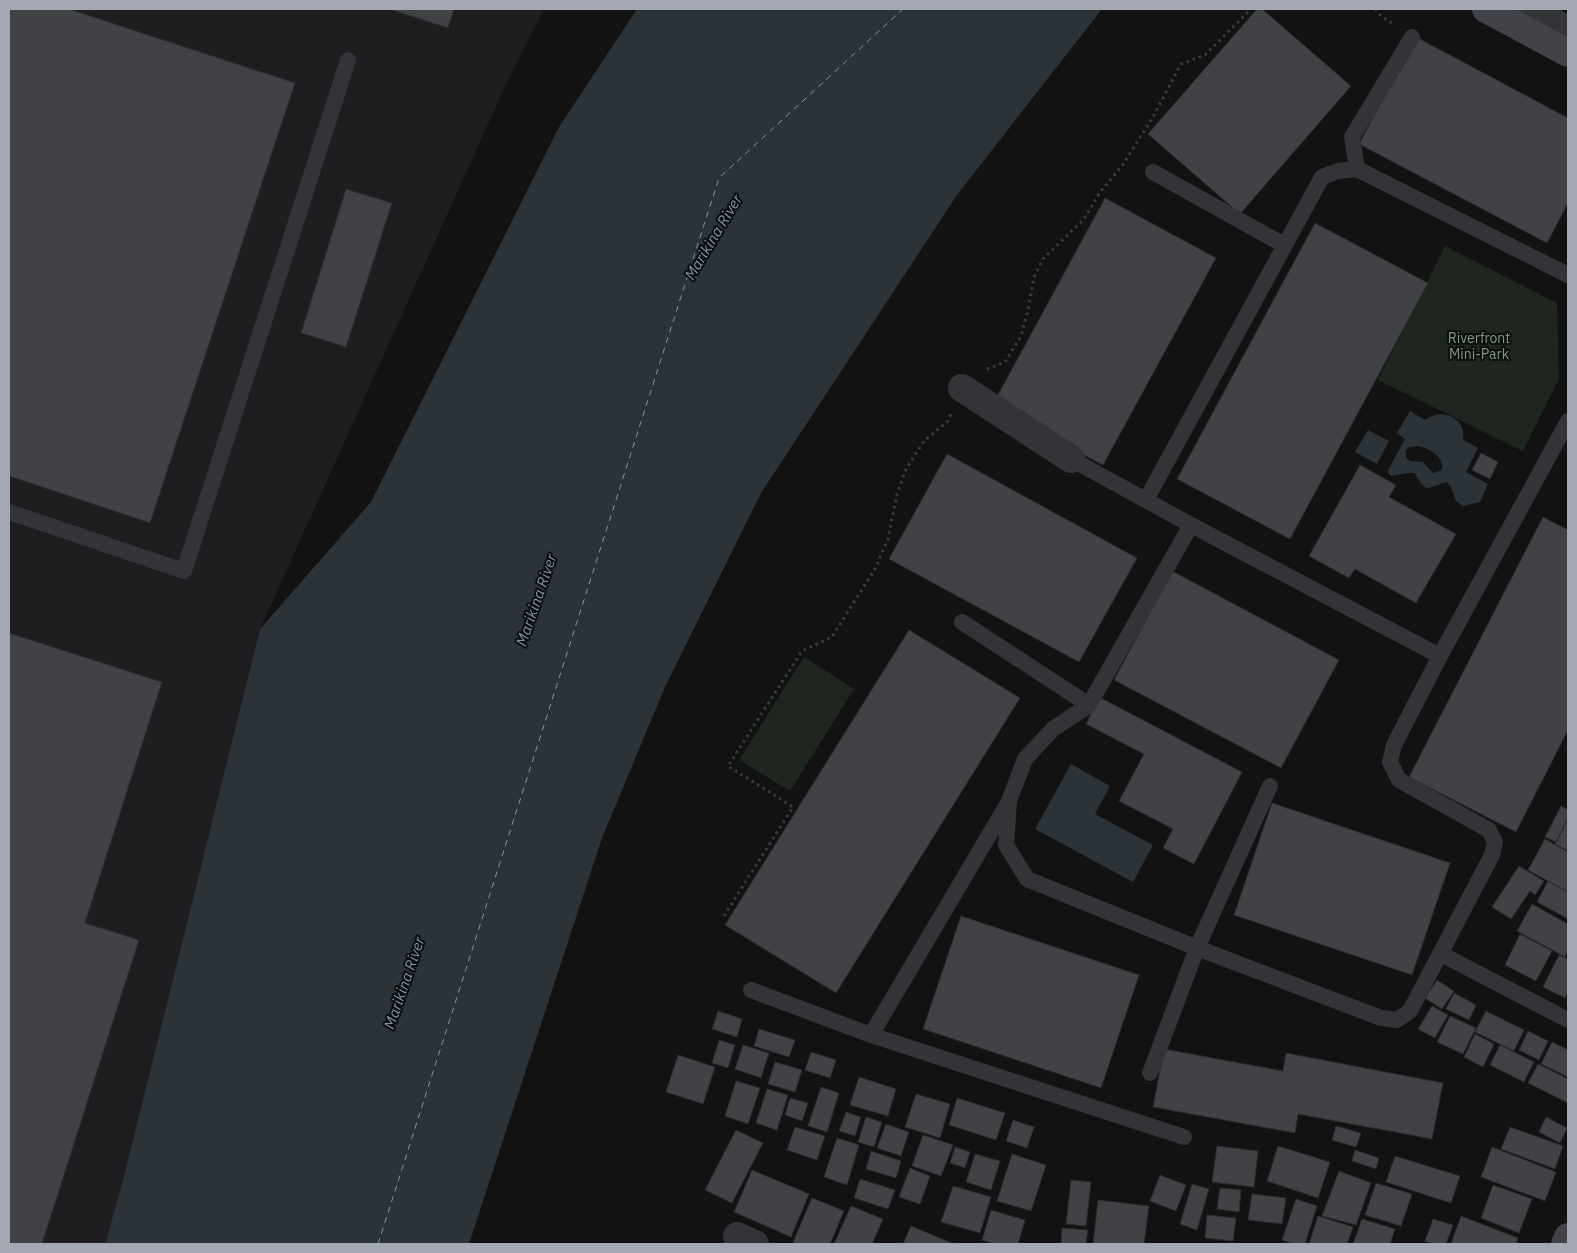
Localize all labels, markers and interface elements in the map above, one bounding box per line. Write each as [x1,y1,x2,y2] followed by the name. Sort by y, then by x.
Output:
[680,190,746,283] water label: Marikina River
[1448,329,1510,363] park label: Riverfront Mini-Park
[511,551,561,648] water label: Marikina River
[379,934,429,1031] water label: Marikina River

